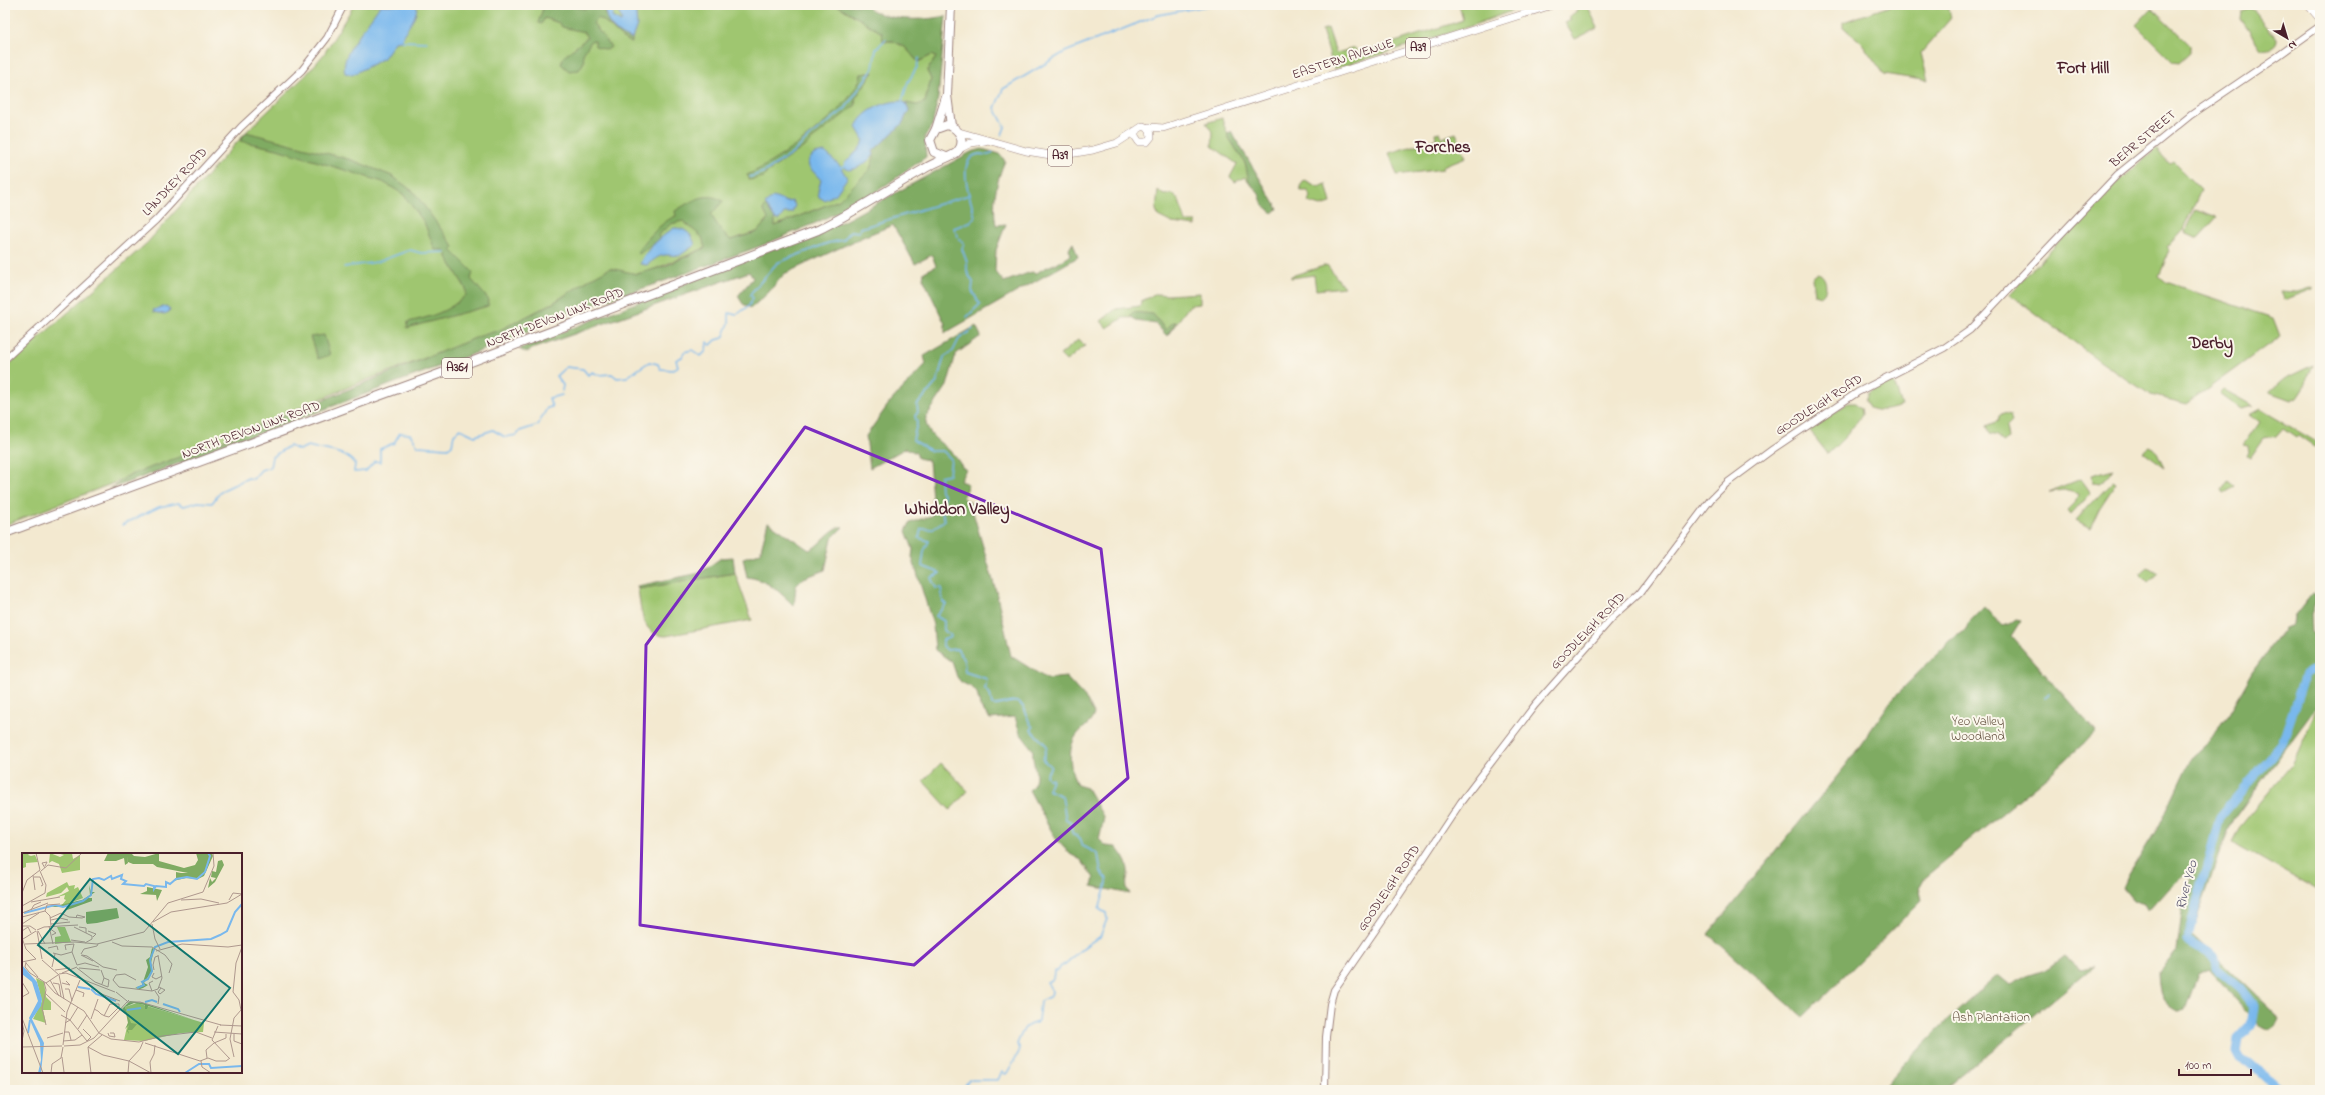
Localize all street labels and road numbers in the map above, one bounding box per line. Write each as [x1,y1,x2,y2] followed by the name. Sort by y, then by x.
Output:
[1290,34,1396,84] street label: EASTERN AVENUE
[1406,38,1430,58] road number: A39
[2105,105,2181,173] street label: BEAR STREET
[138,143,212,221] street label: LANDKEY ROAD
[1048,146,1072,166] road number: A39
[484,283,626,353] street label: NORTH DEVON LINK ROAD
[442,358,472,378] road number: A361
[1772,370,1866,440] street label: GOODLEIGH ROAD
[179,396,323,464] street label: NORTH DEVON LINK ROAD
[1546,588,1630,674] street label: GOODLEIGH ROAD
[1353,841,1425,935] street label: GOODLEIGH ROAD

